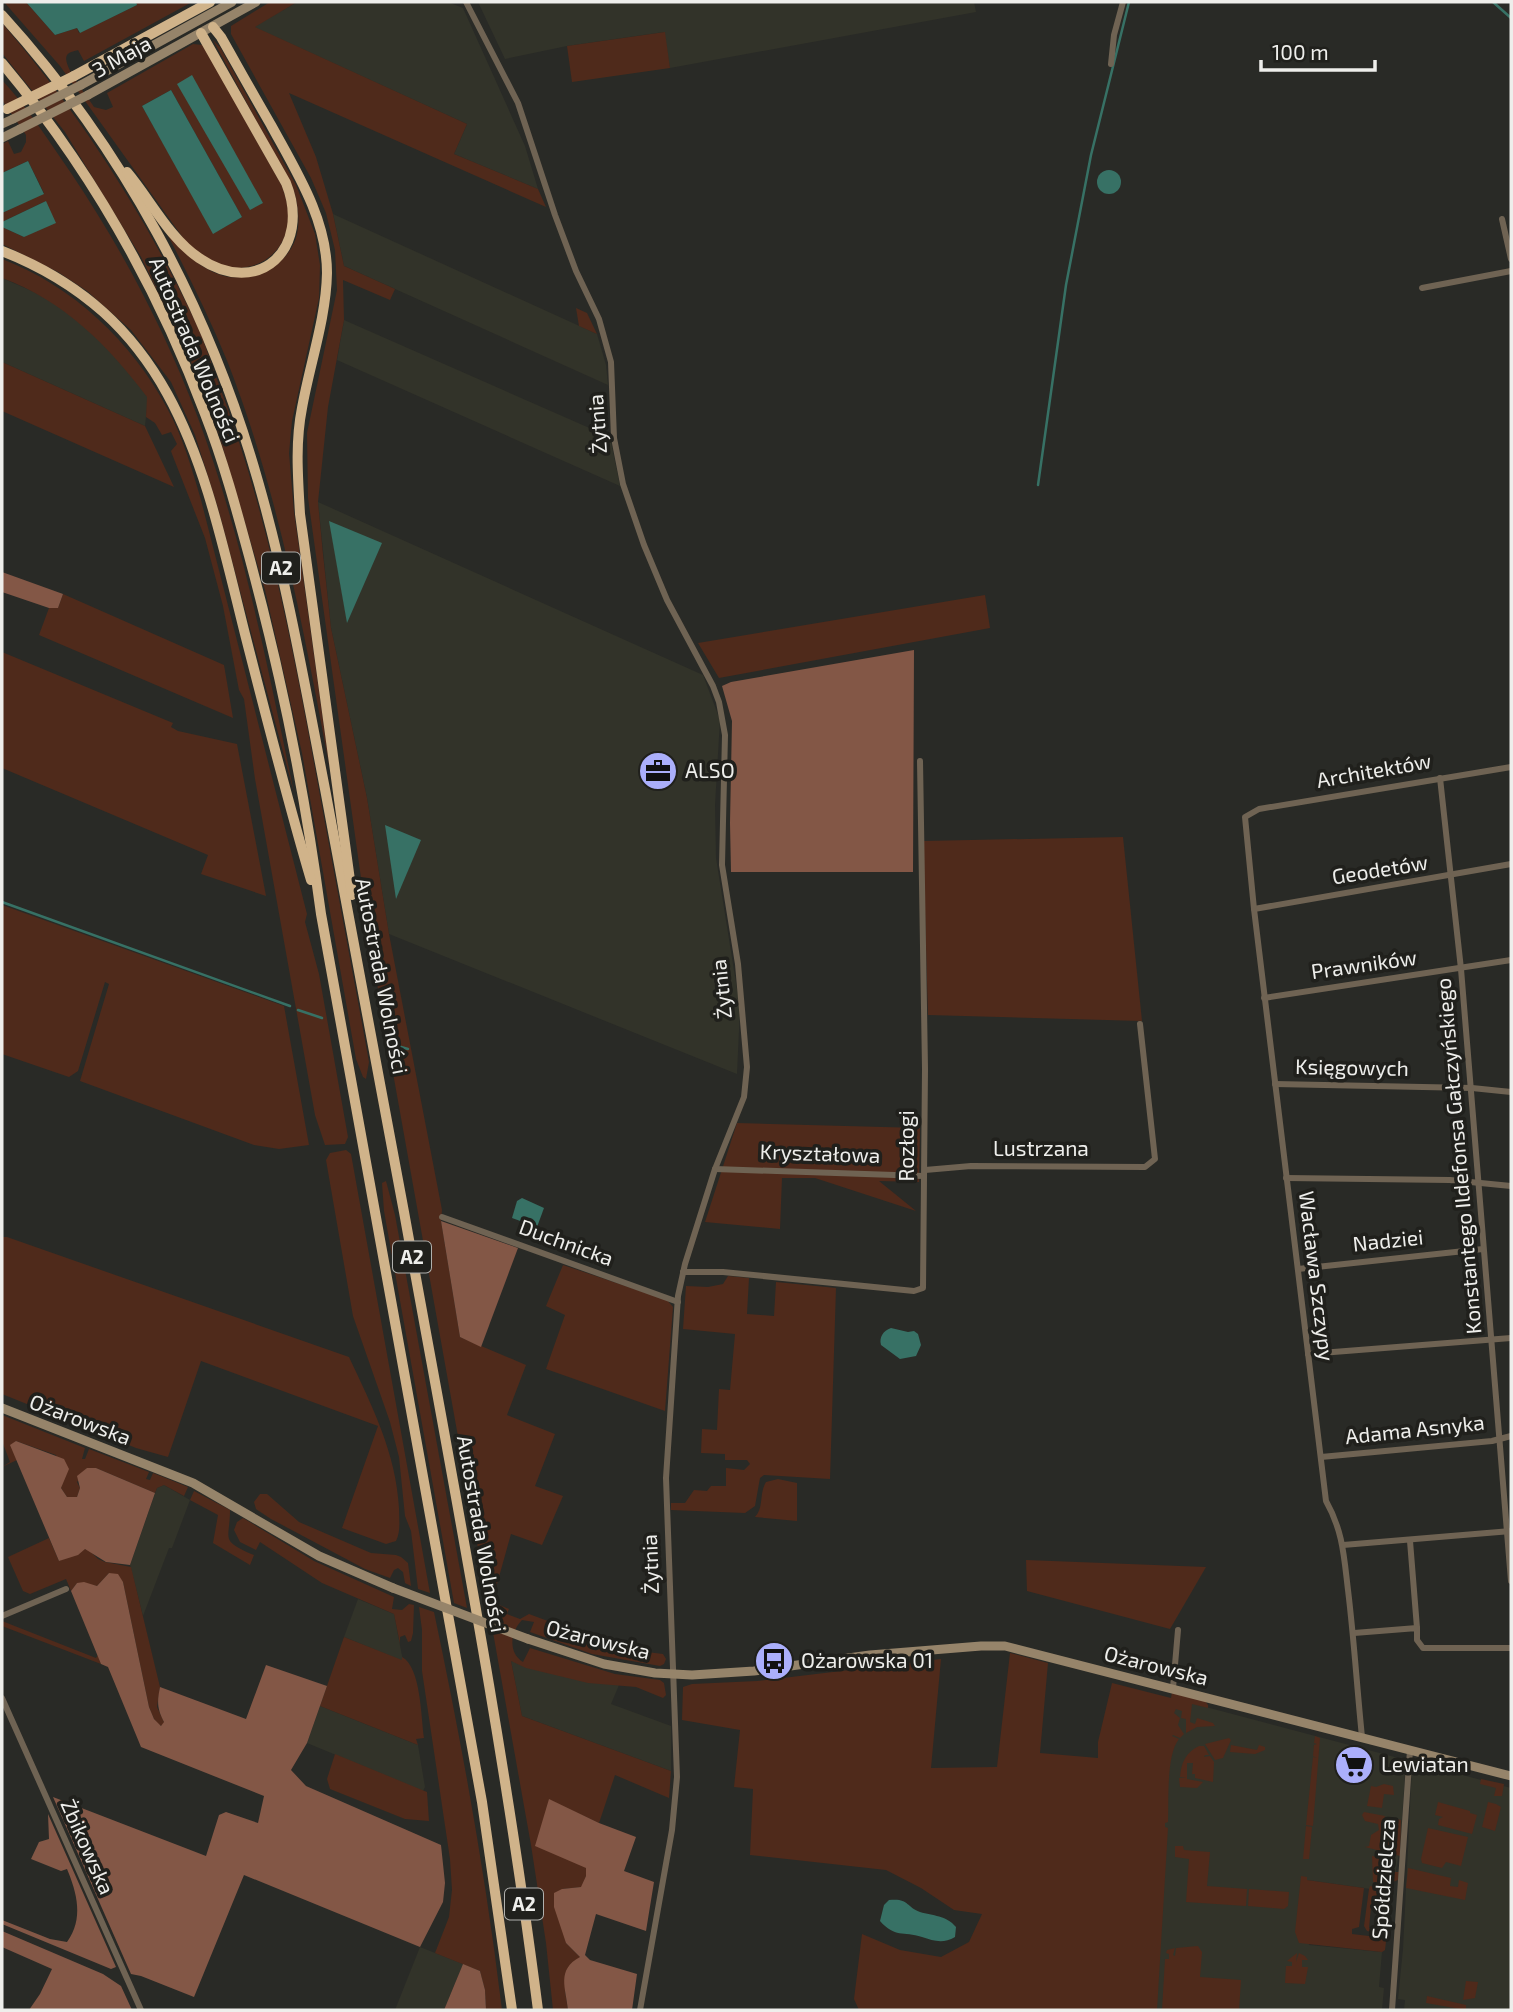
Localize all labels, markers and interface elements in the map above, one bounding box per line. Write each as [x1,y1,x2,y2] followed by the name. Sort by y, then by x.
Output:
[1261,28,1375,72] scale bar
[88,29,155,83] street label: 3 Maja
[1272,39,1329,64] text: 100 m
[145,253,246,446] street label: Autostrada Wolności
[582,393,611,455] street label: Żytnia
[262,552,300,583] road number: A2
[1314,747,1433,792] street label: Architektów
[637,750,679,792] office icon: ALSO
[685,757,735,782] place label: ALSO
[1330,849,1430,888] street label: Geodetów
[351,875,414,1076] street label: Autostrada Wolności
[1309,944,1418,983] street label: Prawników
[705,958,736,1020] street label: Żytnia
[1429,977,1486,1335] street label: Konstantego Ildefonsa Gałczyńskiego
[1295,1053,1409,1080] street label: Księgowych
[893,1110,918,1182] street label: Rozłogi
[993,1135,1089,1160] street label: Lustrzana
[759,1138,881,1167] street label: Kryształowa
[1295,1189,1340,1362] street label: Wacława Szczypy
[516,1213,617,1270] street label: Duchnicka
[1351,1223,1424,1256] street label: Nadziei
[393,1242,431,1273] road number: A2
[26,1388,135,1449] street label: Ożarowska
[1344,1409,1486,1448] street label: Adama Asnyka
[453,1433,512,1634] street label: Autostrada Wolności
[636,1534,663,1594] street label: Żytnia
[544,1614,653,1664] street label: Ożarowska
[753,1640,795,1682] bus stop icon: Ożarowska 01
[1102,1640,1211,1690] street label: Ożarowska
[801,1647,933,1672] place label: Ożarowska 01
[1333,1744,1375,1786] supermarket icon: Lewiatan
[1381,1751,1469,1776] place label: Lewiatan
[56,1795,120,1898] street label: Żbikowska
[1366,1818,1399,1940] street label: Spółdzielcza
[505,1888,543,1920] road number: A2

